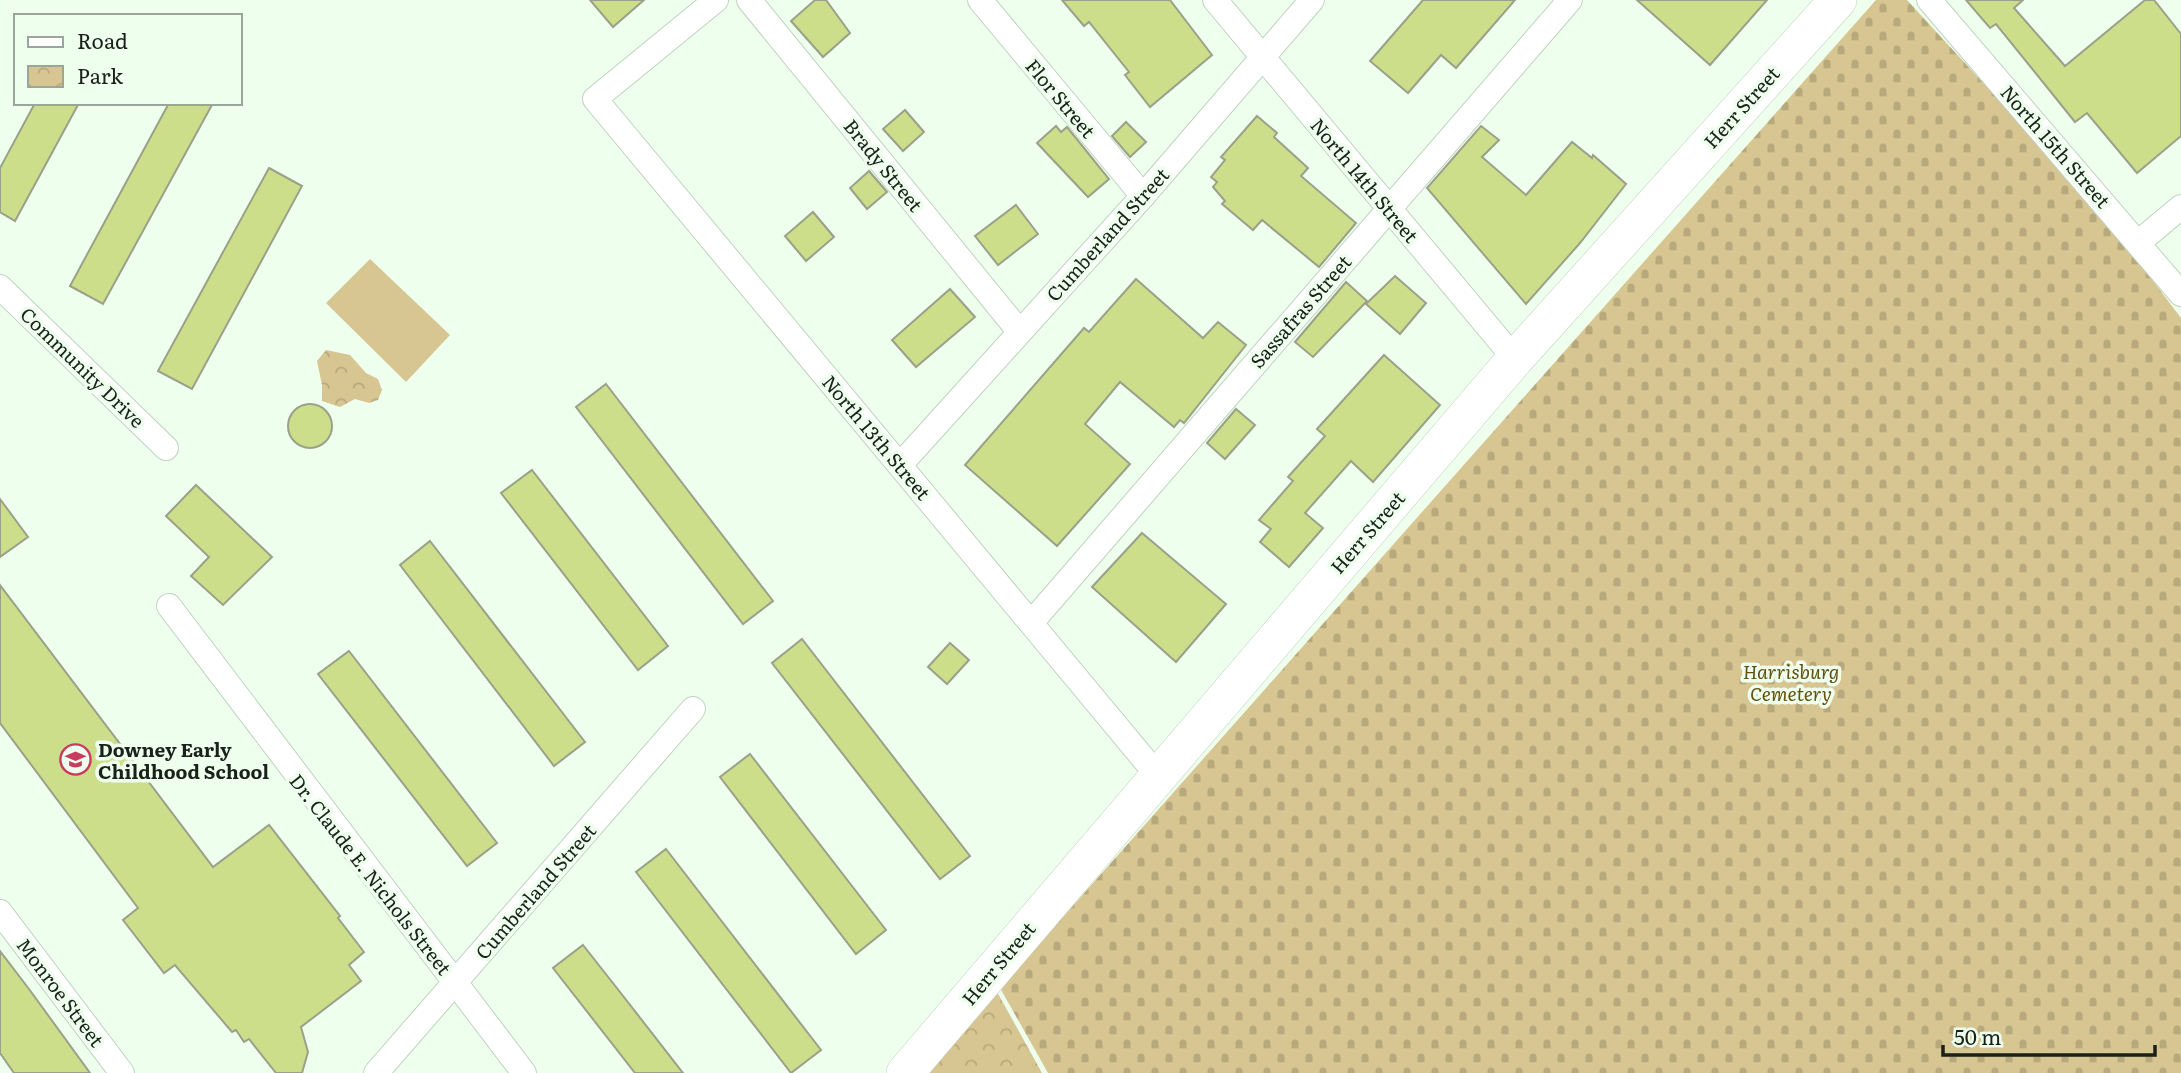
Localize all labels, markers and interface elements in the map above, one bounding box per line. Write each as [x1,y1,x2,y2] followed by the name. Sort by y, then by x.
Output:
[14,14,242,105] legend
[77,24,128,55] text: Road
[1020,52,1103,144] street label: Flor Street
[77,59,123,90] text: Park
[1697,60,1786,154] street label: Herr Street
[1995,78,2118,214] street label: North 15th Street
[1305,112,1426,249] street label: North 14th Street
[838,113,930,217] street label: Brady Street
[1039,161,1175,307] street label: Cumberland Street
[1243,248,1357,374] street label: Sassafras Street
[15,300,151,434] street label: Community Drive
[816,368,938,506] street label: North 13th Street
[1323,484,1411,580] street label: Herr Street
[1743,657,1839,707] park label: Harrisburg Cemetery
[98,735,269,785] place label: Downey Early Childhood School
[58,743,92,777] school or university icon: Downey Early Childhood School
[283,767,459,981] street label: Dr. Claude E. Nichols Street
[468,817,602,965] street label: Cumberland Street
[955,915,1042,1011] street label: Herr Street
[11,932,111,1053] street label: Monroe Street
[1943,1014,2155,1058] scale bar
[1954,1020,2001,1051] text: 50 m

